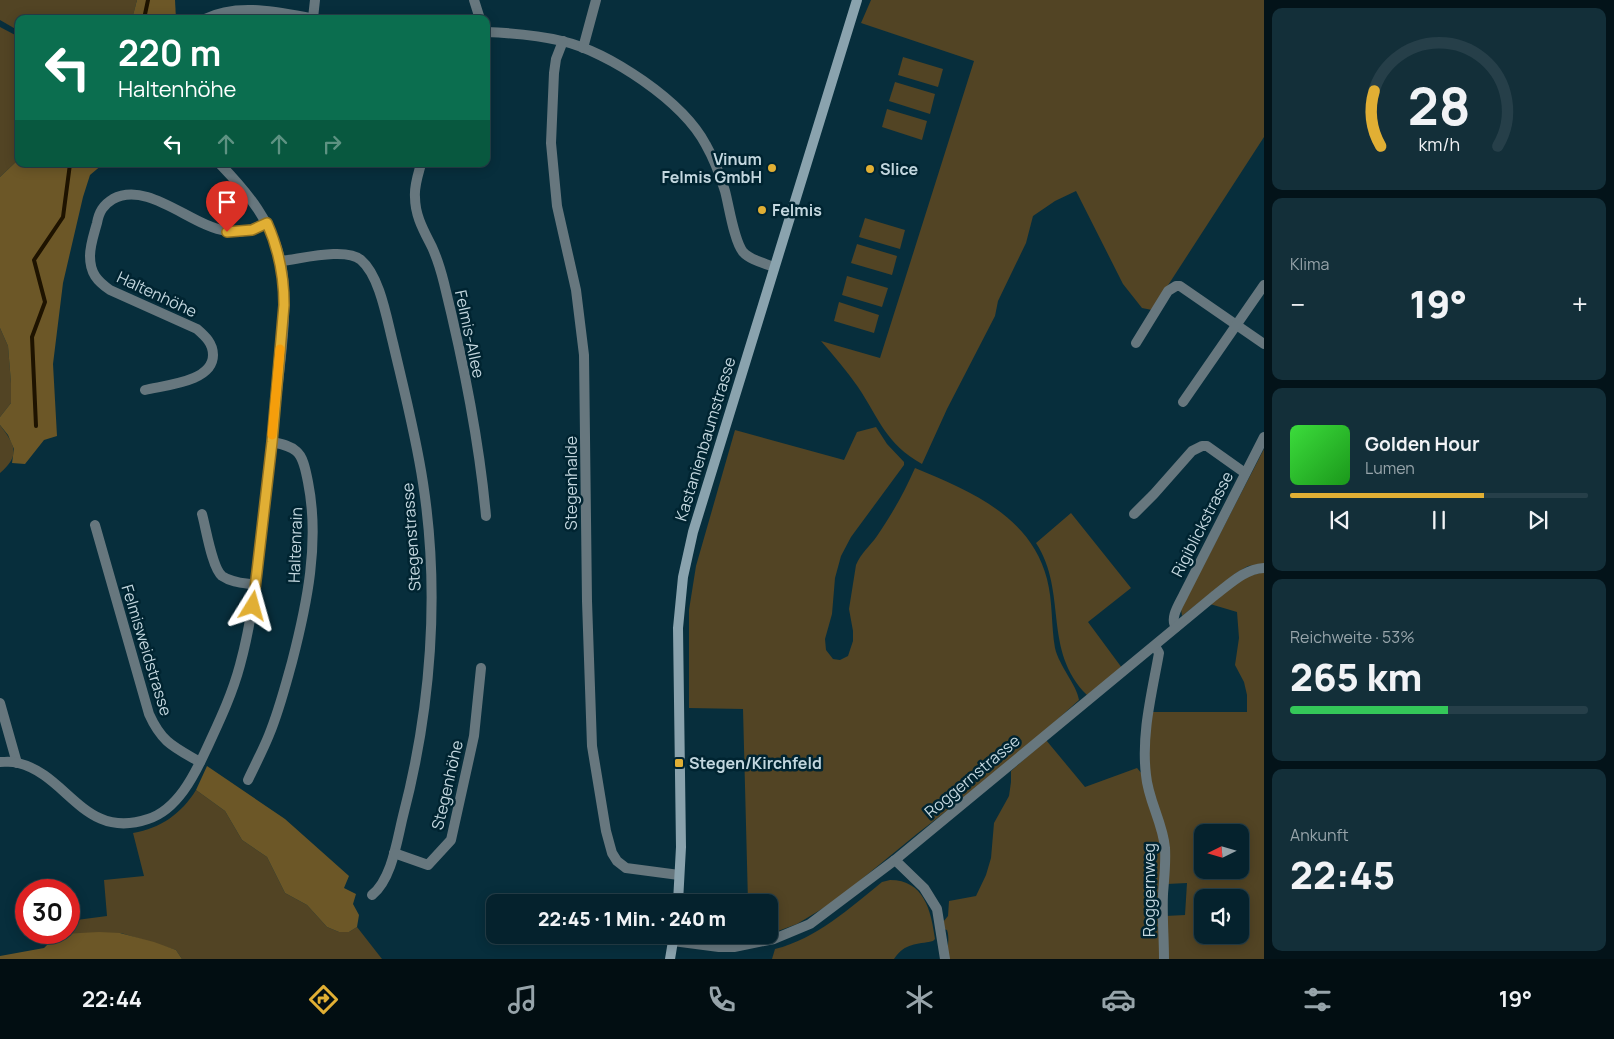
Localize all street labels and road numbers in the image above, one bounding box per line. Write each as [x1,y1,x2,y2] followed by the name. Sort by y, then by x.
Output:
[113,266,201,322] street label: Haltenhöhe
[450,288,490,380] street label: Felmis-Allee
[670,354,740,524] street label: Kastanienbaumstrasse
[560,436,582,530] street label: Stegenhalde
[1166,467,1238,581] street label: Rigiblickstrasse
[396,482,426,592] street label: Stegenstrasse
[283,507,307,583] street label: Haltenrain
[117,582,177,718] street label: Felmisweidstrasse
[920,730,1024,822] street label: Roggernstrasse
[426,738,468,832] street label: Stegenhöhe
[1138,843,1160,937] street label: Roggernweg

